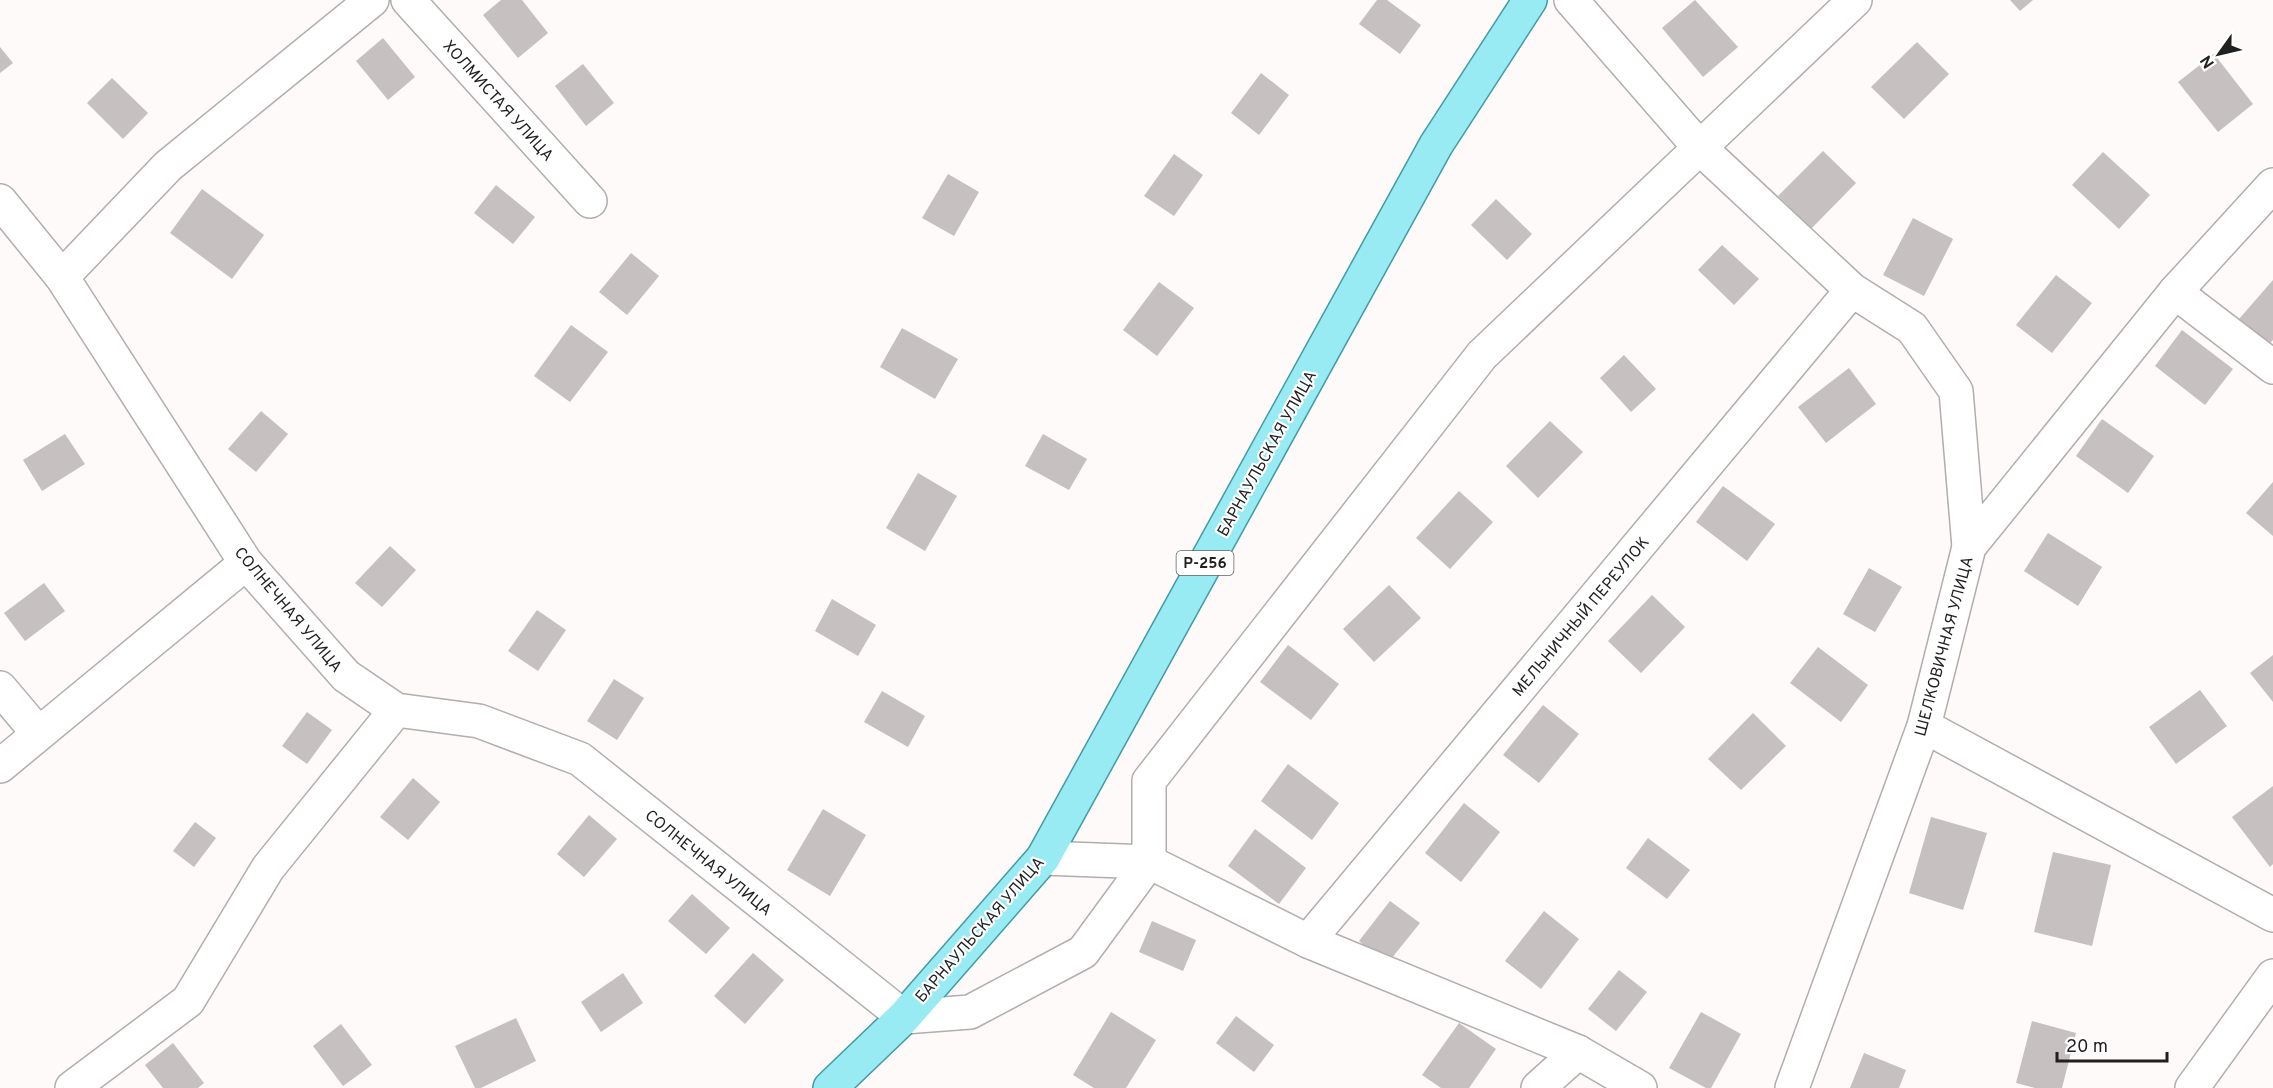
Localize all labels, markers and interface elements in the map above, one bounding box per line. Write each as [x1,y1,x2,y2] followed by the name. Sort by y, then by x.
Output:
[2189,24,2249,84] north arrow
[438,37,557,166] street label: ХОЛМИСТАЯ УЛИЦА
[2197,51,2220,72] text: N
[1214,367,1322,540] street label: БАРНАУЛЬСКАЯ УЛИЦА
[1507,532,1654,701] street label: МЕЛЬНИЧНЫЙ ПЕРЕУЛОК
[229,543,346,677] street label: СОЛНЕЧНАЯ УЛИЦА
[1176,551,1234,575] road number: Р-256
[1911,554,1979,739] street label: ШЕЛКОВИЧНАЯ УЛИЦА
[640,806,775,921] street label: СОЛНЕЧНАЯ УЛИЦА
[912,853,1049,1007] street label: БАРНАУЛЬСКАЯ УЛИЦА
[2057,1025,2166,1063] scale bar
[2066,1036,2108,1059] text: 20 m

